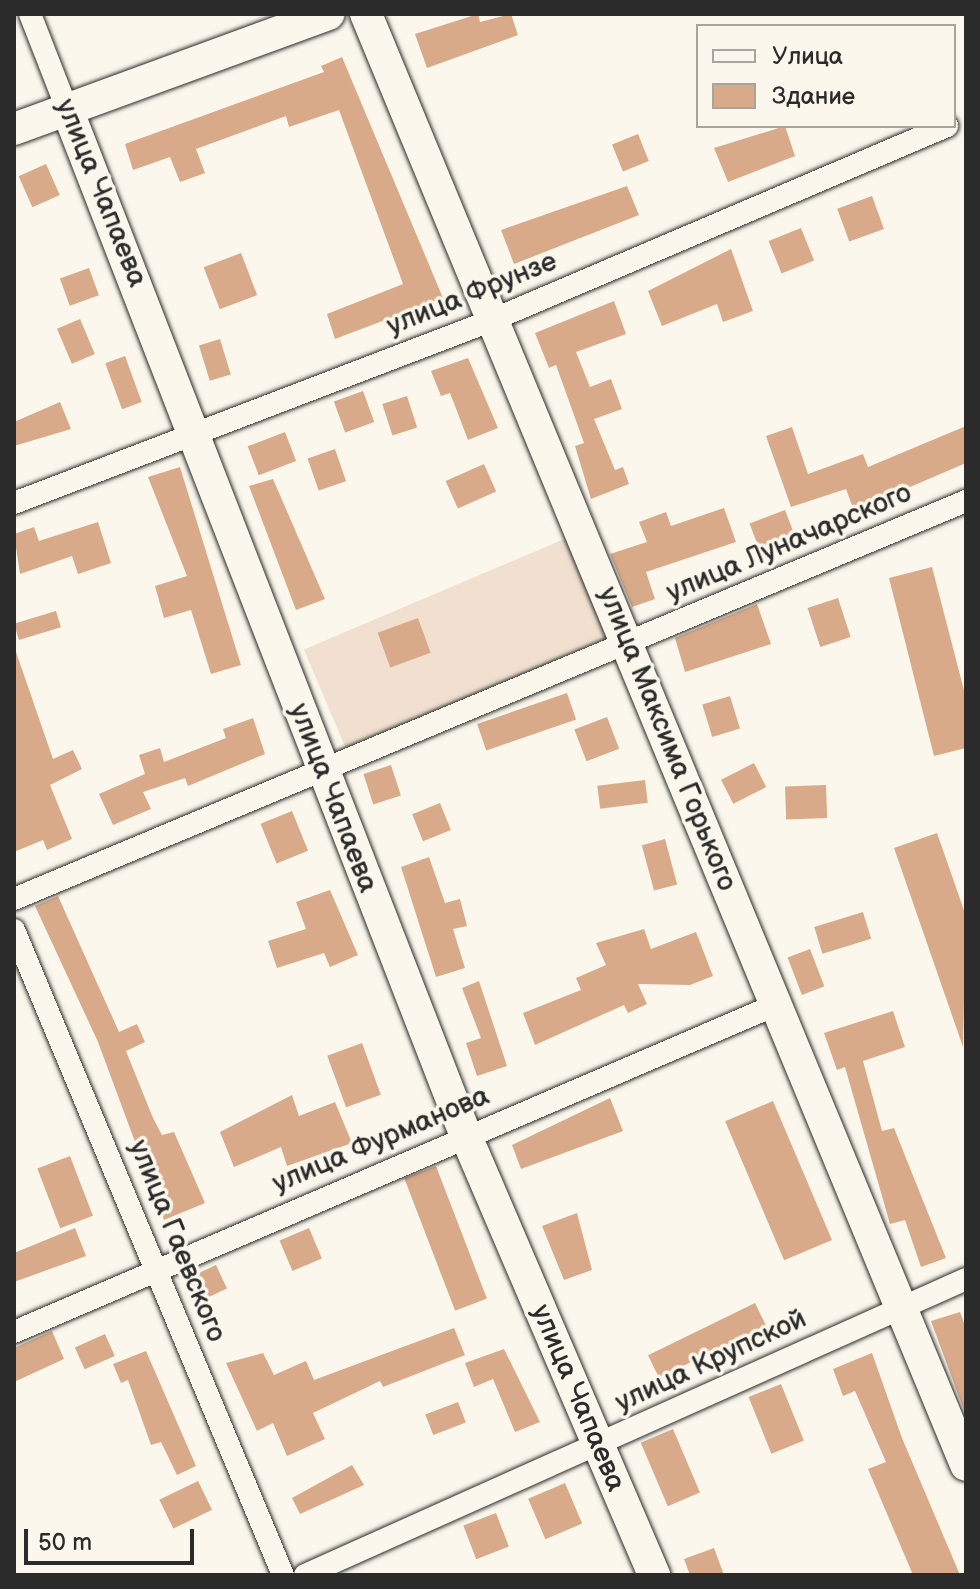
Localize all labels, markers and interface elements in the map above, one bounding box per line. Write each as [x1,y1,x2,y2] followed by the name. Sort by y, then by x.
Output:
[696,24,956,128] legend
[772,42,843,71] text: Улица
[772,82,855,111] text: Здание
[48,94,154,292] street label: улица Чапаева
[382,245,562,343] street label: улица Фрунзе
[662,476,916,610] street label: улица Луначарского
[591,582,743,896] street label: улица Максима Горького
[282,699,384,897] street label: улица Чапаева
[268,1079,494,1201] street label: улица Фурманова
[121,1135,233,1347] street label: улица Гаевского
[524,1299,632,1497] street label: улица Чапаева
[610,1302,812,1420] street label: улица Крупской
[28,1513,198,1563] scale bar
[38,1528,92,1557] text: 50 m

